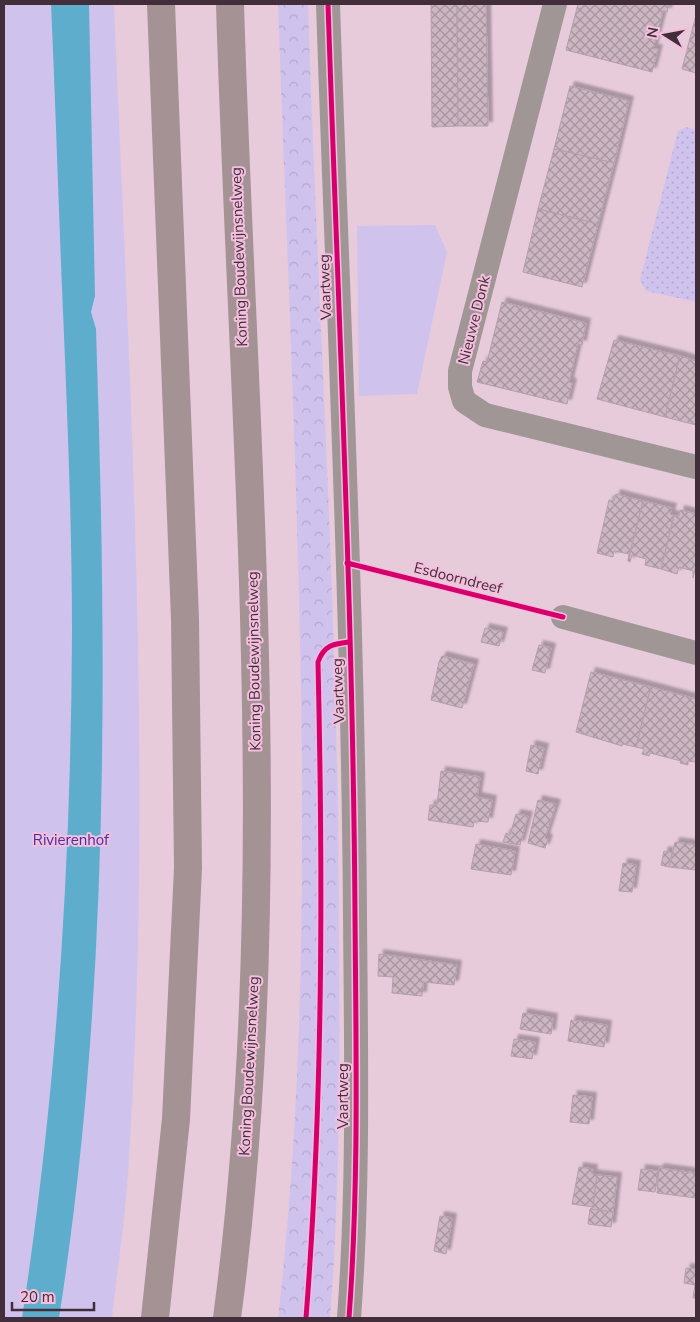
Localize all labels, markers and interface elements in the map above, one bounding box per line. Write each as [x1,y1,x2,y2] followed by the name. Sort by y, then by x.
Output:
[640,10,690,60] north arrow
[642,26,663,40] text: N
[226,167,252,347] street label: Koning Boudewijnsnelweg
[314,254,336,321] street label: Vaartweg
[453,273,495,366] street label: Nieuwe Donk
[412,557,505,599] street label: Esdoorndreef
[242,571,266,751] street label: Koning Boudewijnsnelweg
[327,658,349,725] street label: Vaartweg
[33,830,110,850] park label: Rivierenhof
[234,976,264,1156] street label: Koning Boudewijnsnelweg
[333,1063,353,1130] street label: Vaartweg
[12,1280,95,1312] scale bar
[20,1287,55,1307] text: 20 m

